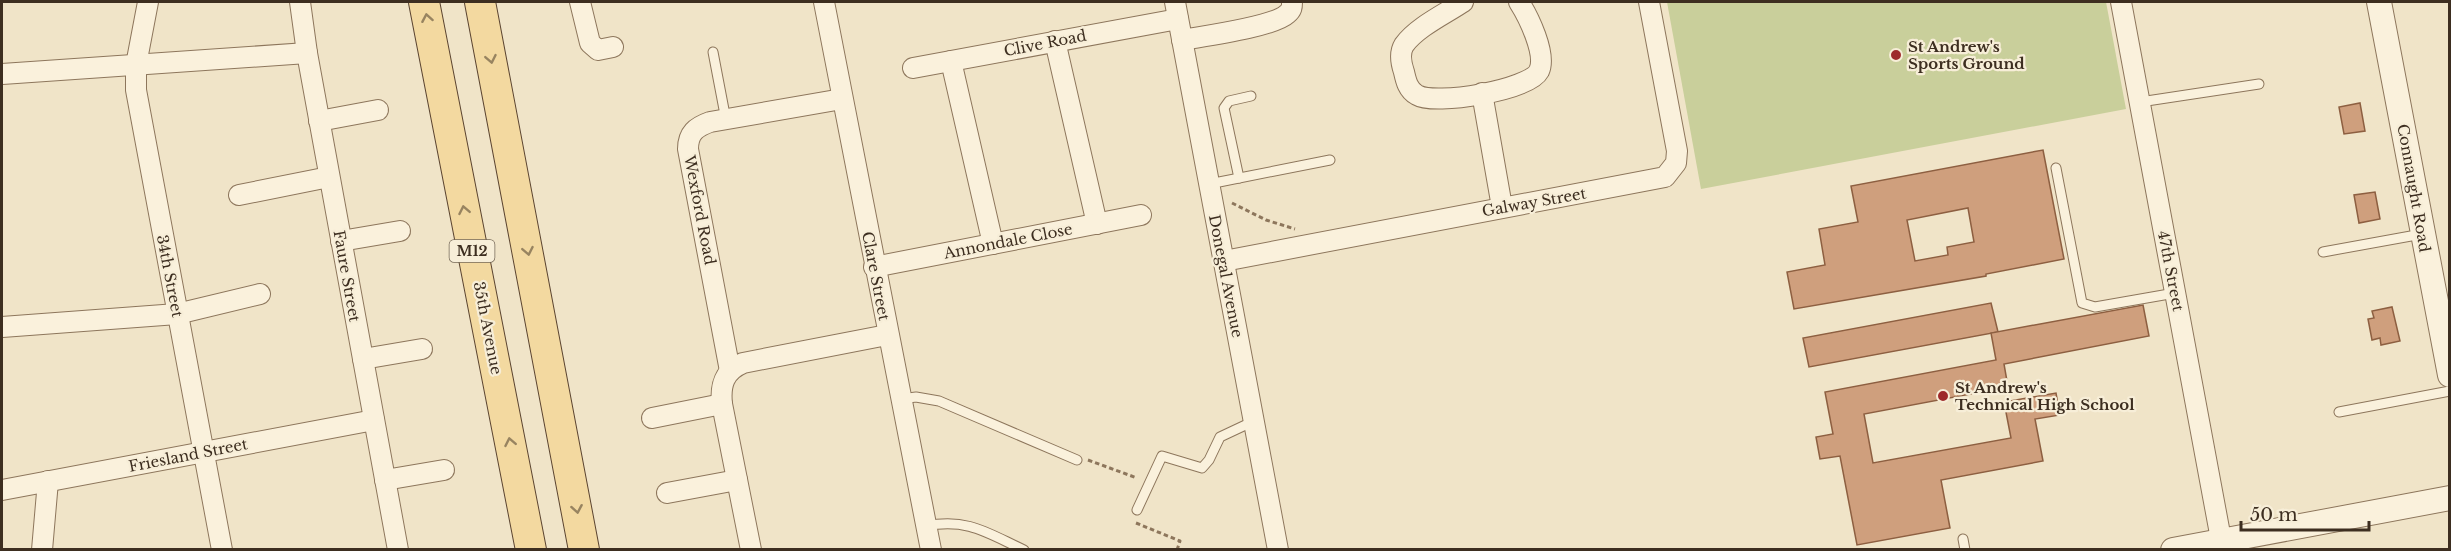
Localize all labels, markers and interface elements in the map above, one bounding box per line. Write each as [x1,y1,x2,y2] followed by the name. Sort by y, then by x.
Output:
[421,14,433,23] one-way arrow
[1002,26,1088,60] street label: Clive Road
[1908,37,2025,73] place label: St Andrew's Sports Ground
[1889,48,1903,62] marker: St Andrew's Sports Ground
[484,54,497,64] one-way arrow
[2393,122,2435,254] street label: Connaught Road
[680,153,720,266] street label: Wexford Road
[1480,183,1588,221] street label: Galway Street
[458,205,471,215] one-way arrow
[1205,213,1247,339] street label: Donegal Avenue
[941,219,1074,263] street label: Annondale Close
[330,229,364,324] street label: Faure Street
[2154,229,2188,313] street label: 47th Street
[858,230,894,322] street label: Clare Street
[153,233,187,319] street label: 34th Street
[450,240,494,262] road number: M12
[521,246,533,255] one-way arrow
[470,280,506,376] street label: 35th Avenue
[1955,378,2135,414] place label: St Andrew's Technical High School
[1936,389,1950,403] marker: St Andrew's Technical High School
[127,434,249,476] street label: Friesland Street
[504,437,517,447] one-way arrow
[2241,494,2368,532] scale bar
[570,503,583,513] one-way arrow
[2250,504,2298,526] text: 50 m

